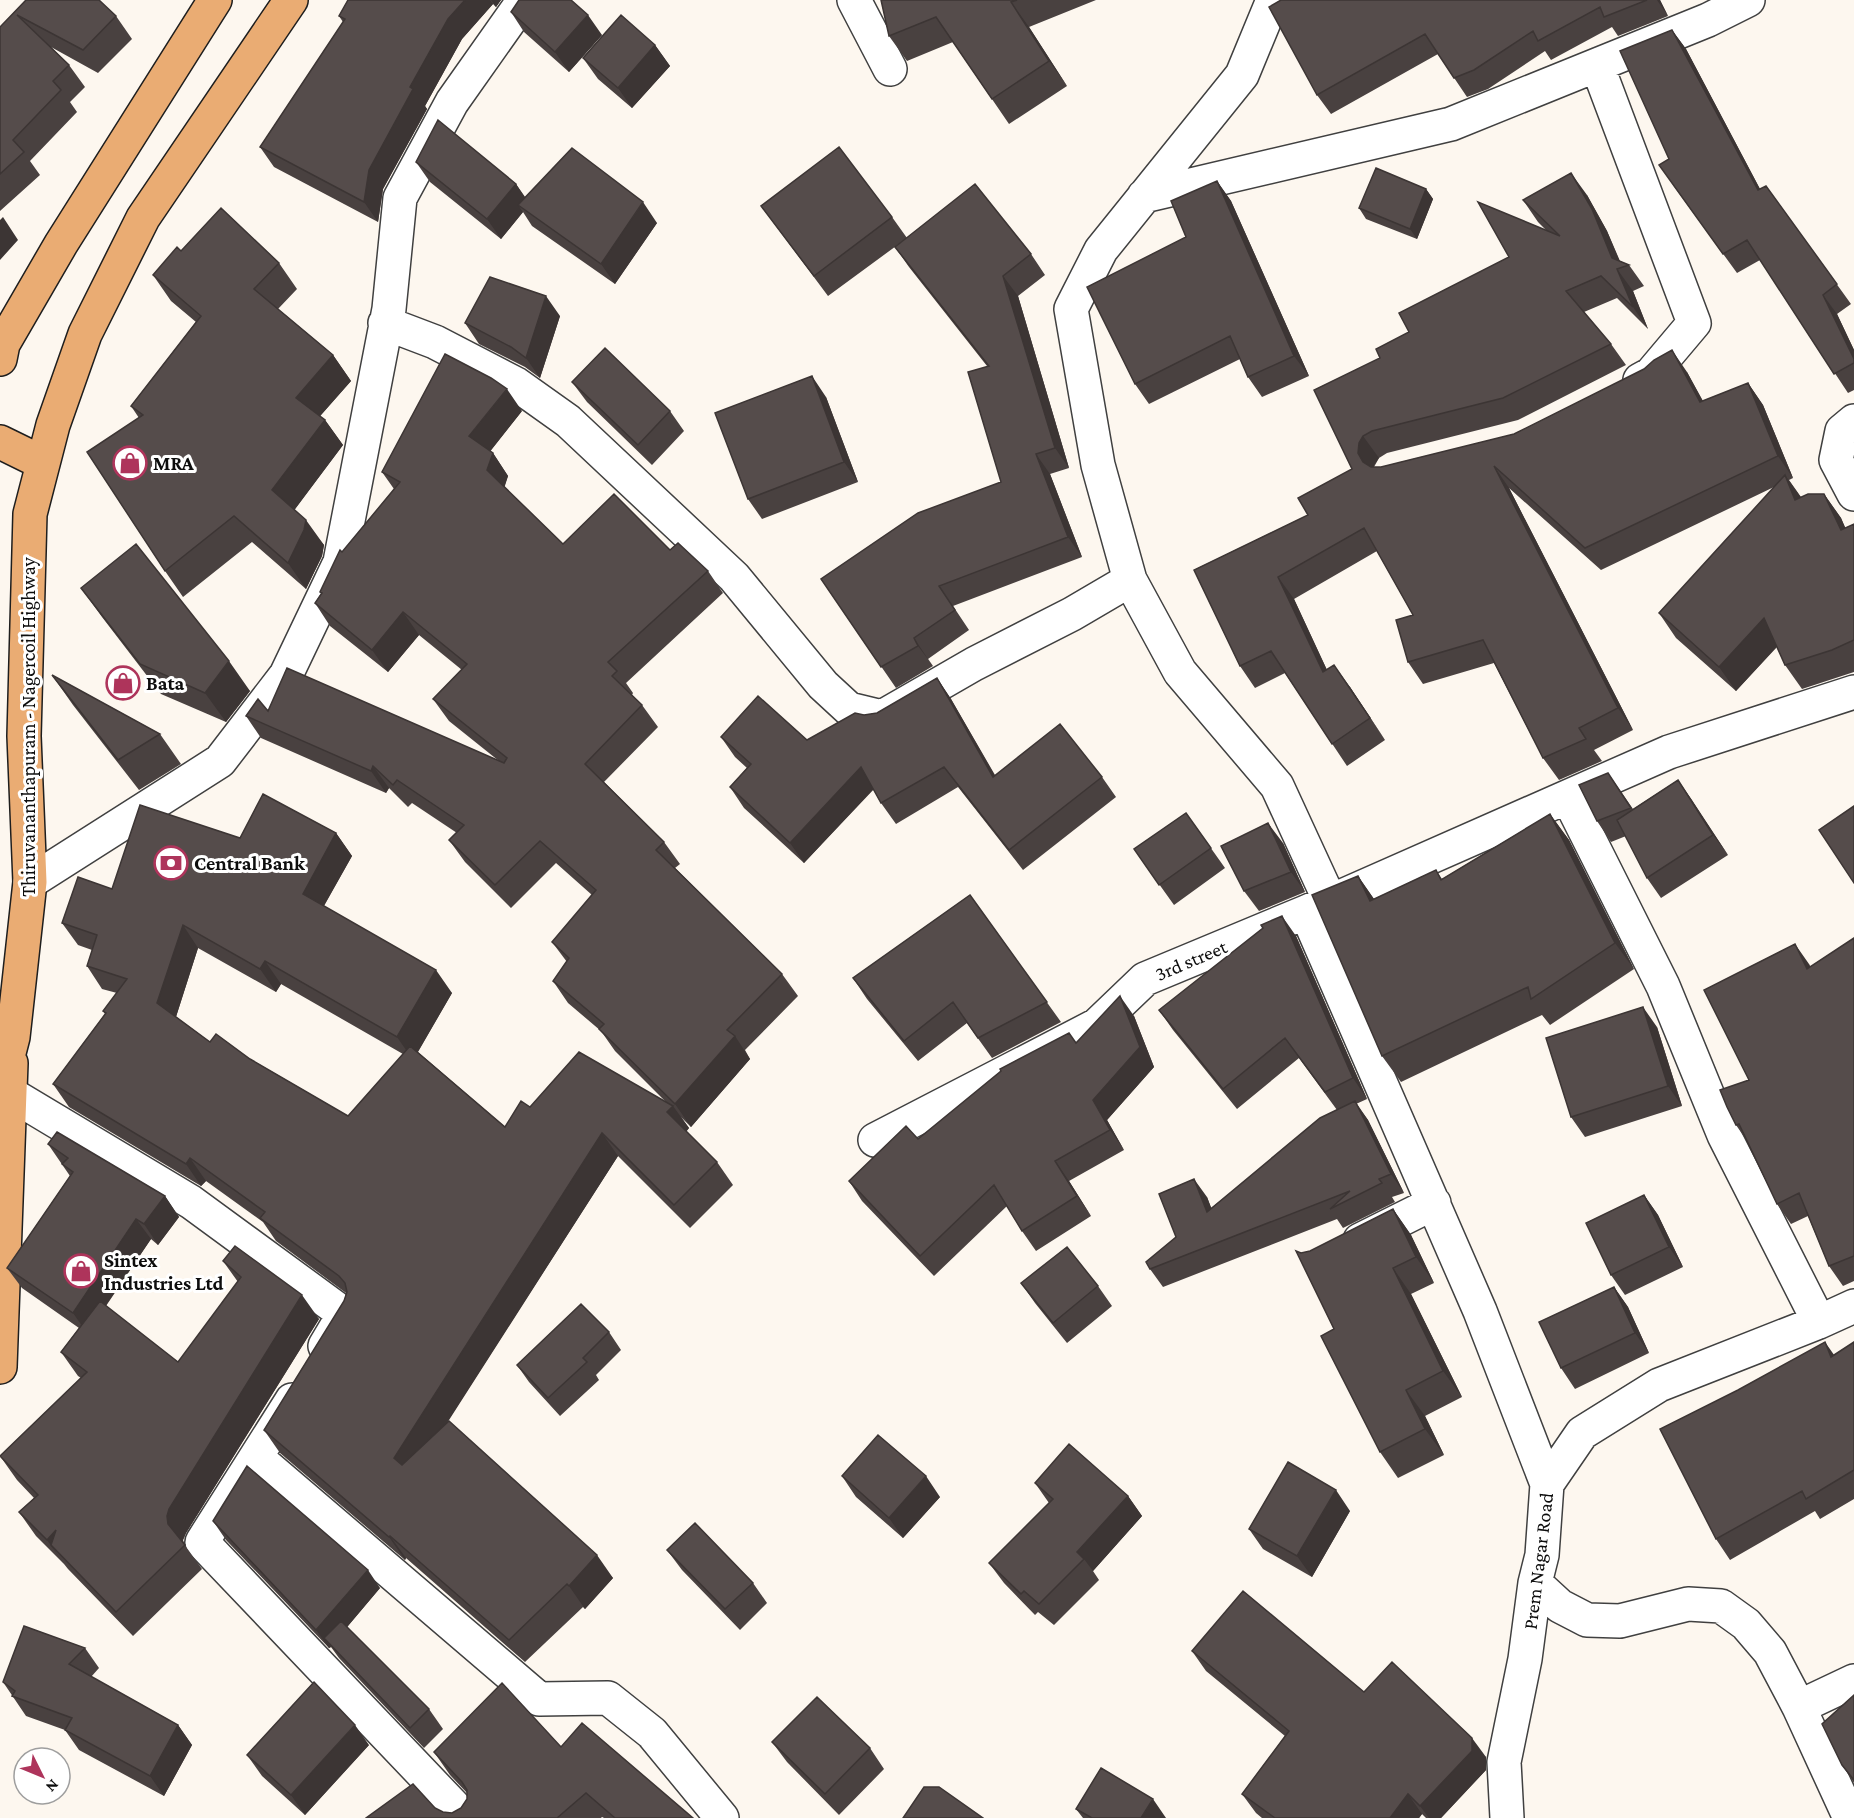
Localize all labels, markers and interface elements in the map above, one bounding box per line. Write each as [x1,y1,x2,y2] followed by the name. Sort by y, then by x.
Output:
[112,445,148,481] shop icon: MRA
[153,452,195,474] place label: MRA
[17,556,40,897] street label: Thiruvananthapuram - Nagercoil Highway
[105,665,141,701] shop icon: Bata
[146,672,185,694] place label: Bata
[153,845,189,881] bank icon: Central Bank
[194,852,306,874] place label: Central Bank
[1152,935,1231,985] street label: 3rd street
[104,1249,223,1294] place label: Sintex Industries Ltd
[63,1253,99,1289] shop icon: Sintex Industries Ltd
[1519,1491,1558,1631] street label: Prem Nagar Road
[12,1746,72,1806] north arrow
[43,1776,63,1796] text: N

